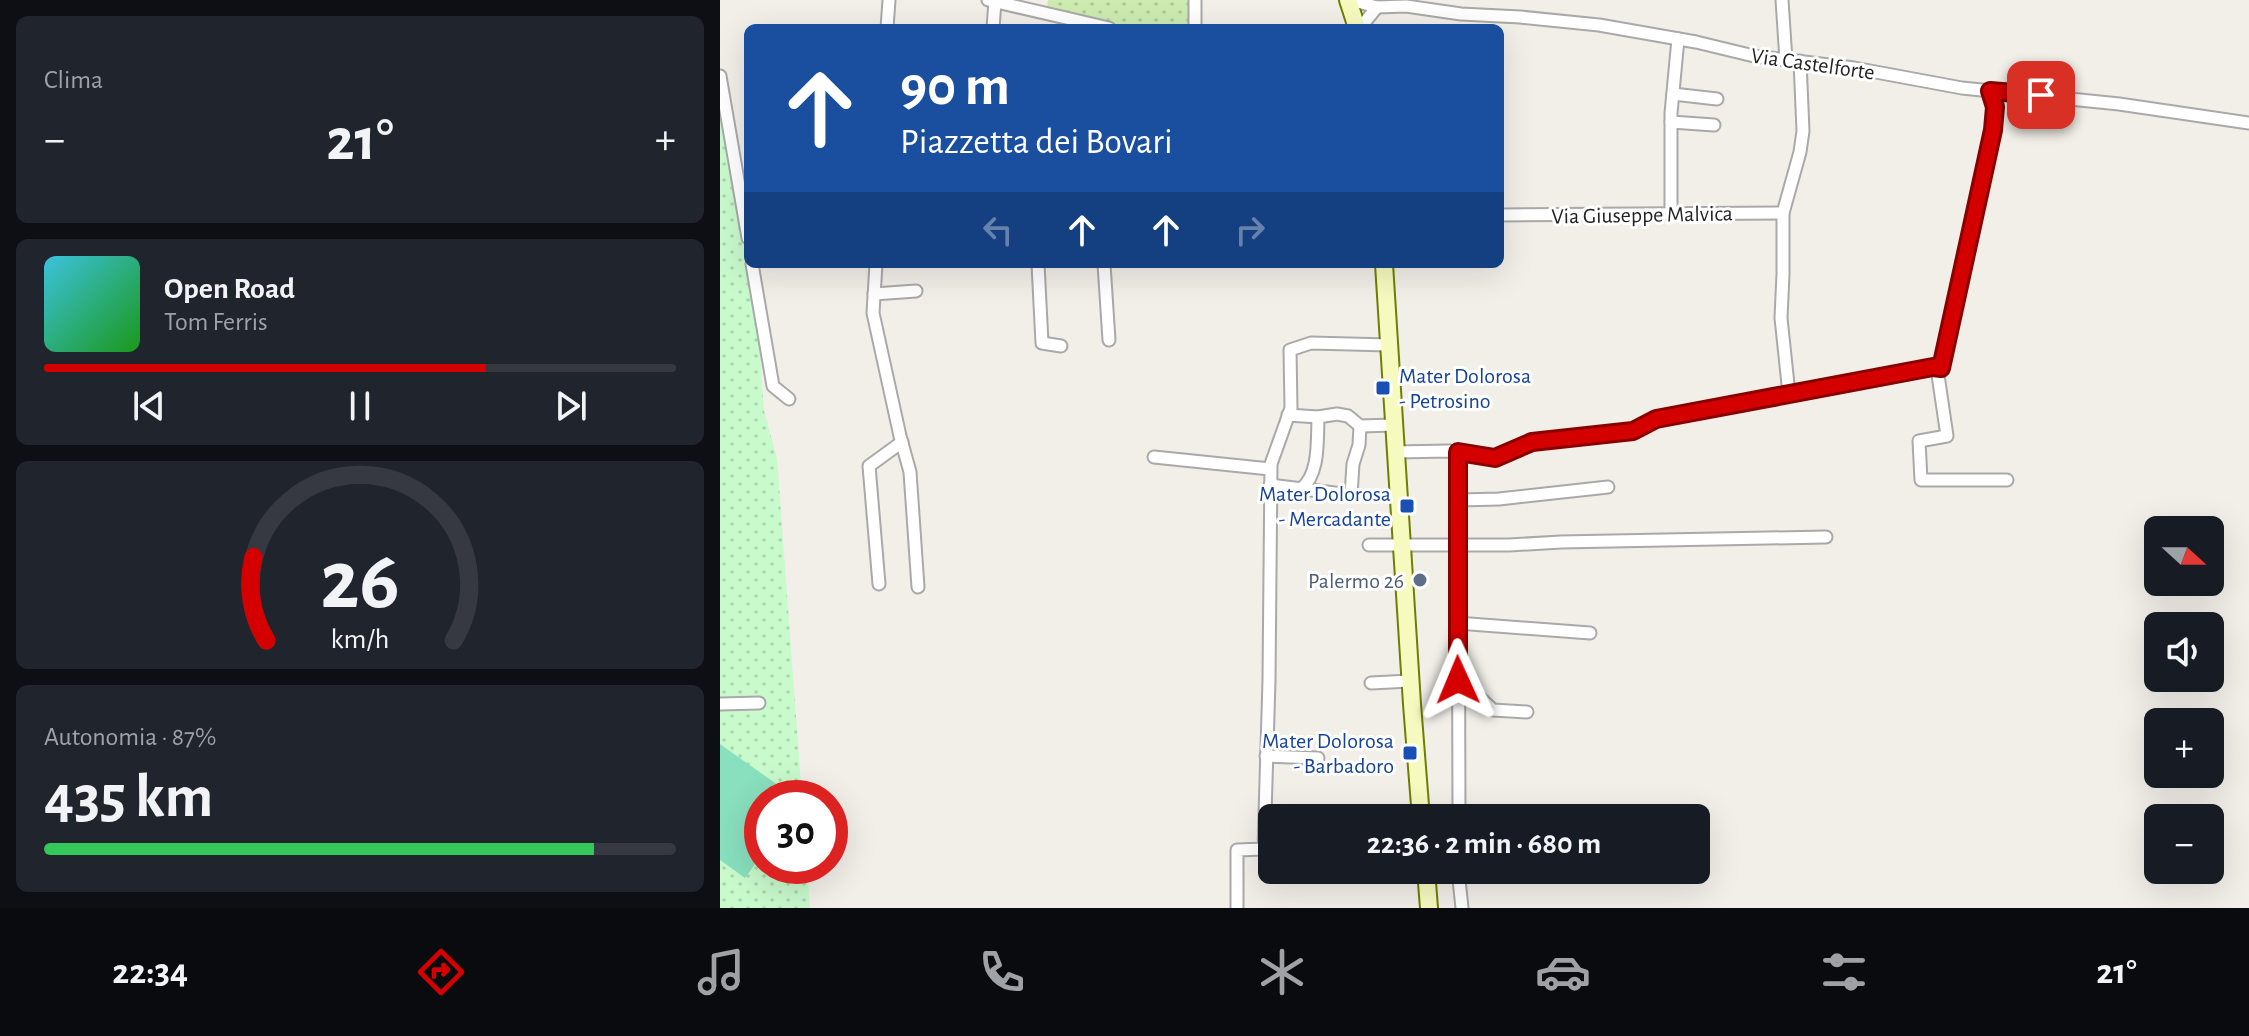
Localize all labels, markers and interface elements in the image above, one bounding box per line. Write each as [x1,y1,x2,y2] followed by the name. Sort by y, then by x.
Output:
[1750,44,1876,84] street label: Via Castelforte
[768,56,872,160] icon: ahead
[900,59,1010,115] text: 90 m
[2007,61,2075,129] pin
[44,67,103,93] text: Clima
[2019,73,2063,117] icon: arrive
[326,111,394,171] text: 21°
[44,118,65,162] text: −
[655,118,676,162] text: +
[900,124,1173,160] text: Piazzetta dei Bovari
[1551,202,1733,228] street label: Via Giuseppe Malvica
[976,208,1020,252] icon: left
[1060,208,1104,252] icon: ahead
[1144,208,1188,252] icon: ahead
[1228,208,1272,252] icon: right
[164,274,295,304] text: Open Road
[164,309,268,335] text: Tom Ferris
[1399,365,1531,412] place label: Mater Dolorosa - Petrosino
[1374,379,1392,397] marker: Mater Dolorosa - Petrosino
[127,384,171,428] icon: previous
[338,384,382,428] icon: pause
[549,384,593,428] icon: next
[1259,483,1391,530] place label: Mater Dolorosa - Mercadante
[1398,497,1416,515] marker: Mater Dolorosa - Mercadante
[2144,516,2224,596] north arrow
[2144,516,2224,884] map controls
[320,540,400,624] text: 26
[1308,570,1404,592] place label: Palermo 26
[1411,571,1429,589] marker: Palermo 26
[2144,612,2224,692] button: sound
[331,626,389,655] text: km/h
[1416,638,1500,722] position arrow
[2144,708,2224,788] button: +
[44,724,216,750] text: Autonomia · 87%
[1262,730,1394,777] place label: Mater Dolorosa - Barbadoro
[1401,744,1419,762] marker: Mater Dolorosa - Barbadoro
[44,768,213,828] text: 435 km
[744,780,848,884] speed limit sign: 30
[2144,804,2224,884] button: −
[1367,829,1601,859] text: 22:36 · 2 min · 680 m
[413,944,469,1000] icon: directions
[693,944,749,1000] icon: music
[974,944,1030,1000] icon: phone
[1254,944,1310,1000] icon: climate
[1535,944,1591,1000] icon: car
[1816,944,1872,1000] icon: filters
[112,954,188,990] text: 22:34
[2096,954,2137,990] text: 21°

